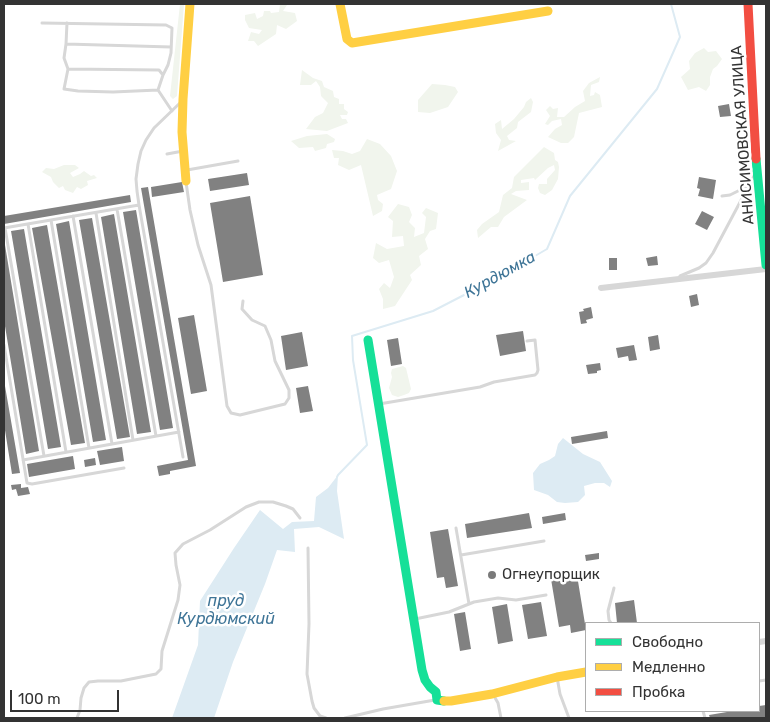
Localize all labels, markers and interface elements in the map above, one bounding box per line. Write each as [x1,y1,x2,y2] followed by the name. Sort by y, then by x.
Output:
[728,45,758,225] street label: АНИСИМОВСКАЯ УЛИЦА
[461,247,539,303] water label: Курдюмка
[502,566,600,584] place label: Огнеупорщик
[486,569,498,581] marker: Огнеупорщик
[177,591,275,629] water label: пруд Курдюмский
[585,622,760,712] legend
[632,633,703,651] text: Свободно
[632,658,705,676] text: Медленно
[12,680,121,712] scale bar
[632,683,685,701] text: Пробка
[18,690,60,708] text: 100 m

